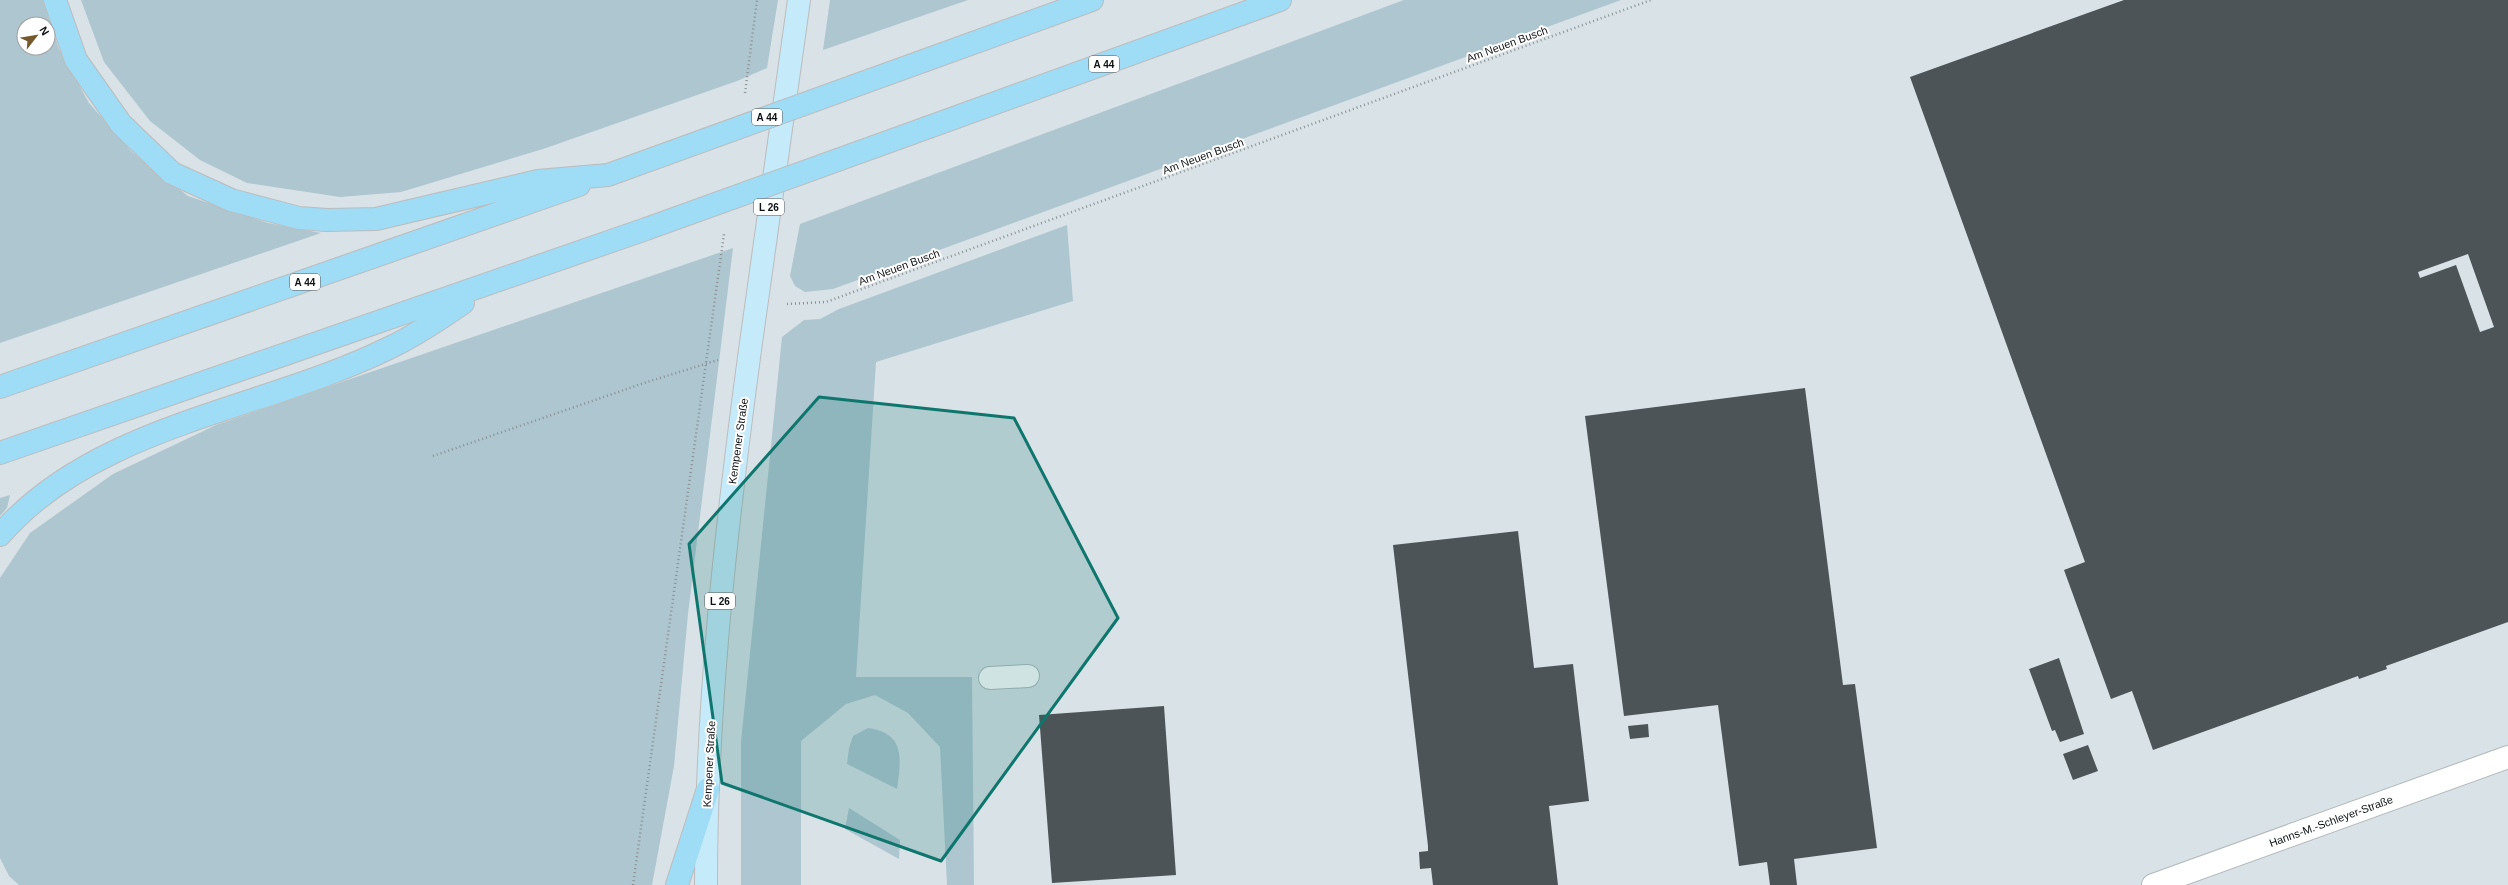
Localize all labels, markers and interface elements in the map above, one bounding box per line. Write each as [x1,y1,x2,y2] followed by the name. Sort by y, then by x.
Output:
[16,16,56,56] north arrow
[37,24,52,37] text: N
[1465,24,1549,64] street label: Am Neuen Busch
[1089,56,1119,72] road number: A 44
[752,109,782,125] road number: A 44
[1161,136,1245,176] street label: Am Neuen Busch
[754,199,784,215] road number: L 26
[857,247,941,287] street label: Am Neuen Busch
[290,274,320,290] road number: A 44
[726,397,750,485] street label: Kempener Straße
[705,593,735,609] road number: L 26
[701,720,717,808] street label: Kempener Straße
[2267,793,2395,849] street label: Hanns-M.-Schleyer-Straße

